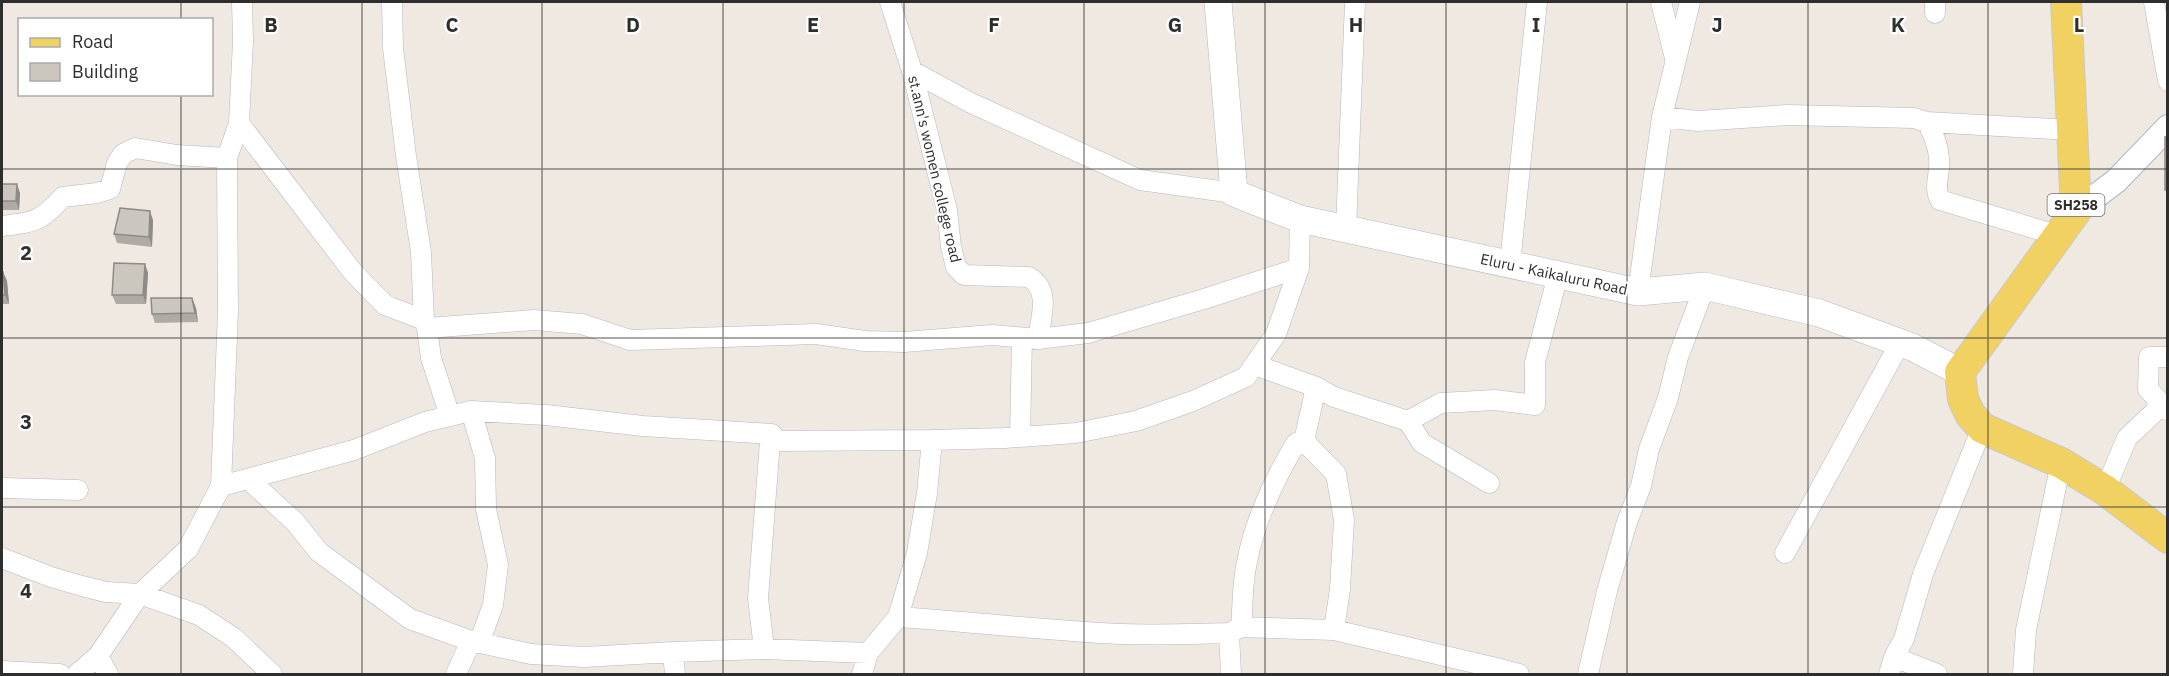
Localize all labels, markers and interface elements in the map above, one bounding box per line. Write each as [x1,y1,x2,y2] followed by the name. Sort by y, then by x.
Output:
[264,11,278,38] text: B
[445,11,459,38] text: C
[626,11,640,38] text: D
[807,11,819,38] text: E
[988,11,1000,38] text: F
[1168,11,1182,38] text: G
[1349,11,1363,38] text: H
[1532,11,1540,38] text: I
[1711,11,1723,38] text: J
[1891,11,1905,38] text: K
[2074,11,2084,38] text: L
[18,18,213,96] legend
[72,30,113,53] text: Road
[72,60,139,83] text: Building
[904,74,966,264] street label: st.ann's women college road
[2048,194,2104,216] road number: SH258
[20,239,32,266] text: 2
[1479,249,1629,299] street label: Eluru - Kaikaluru Road
[20,408,32,435] text: 3
[20,577,32,604] text: 4

